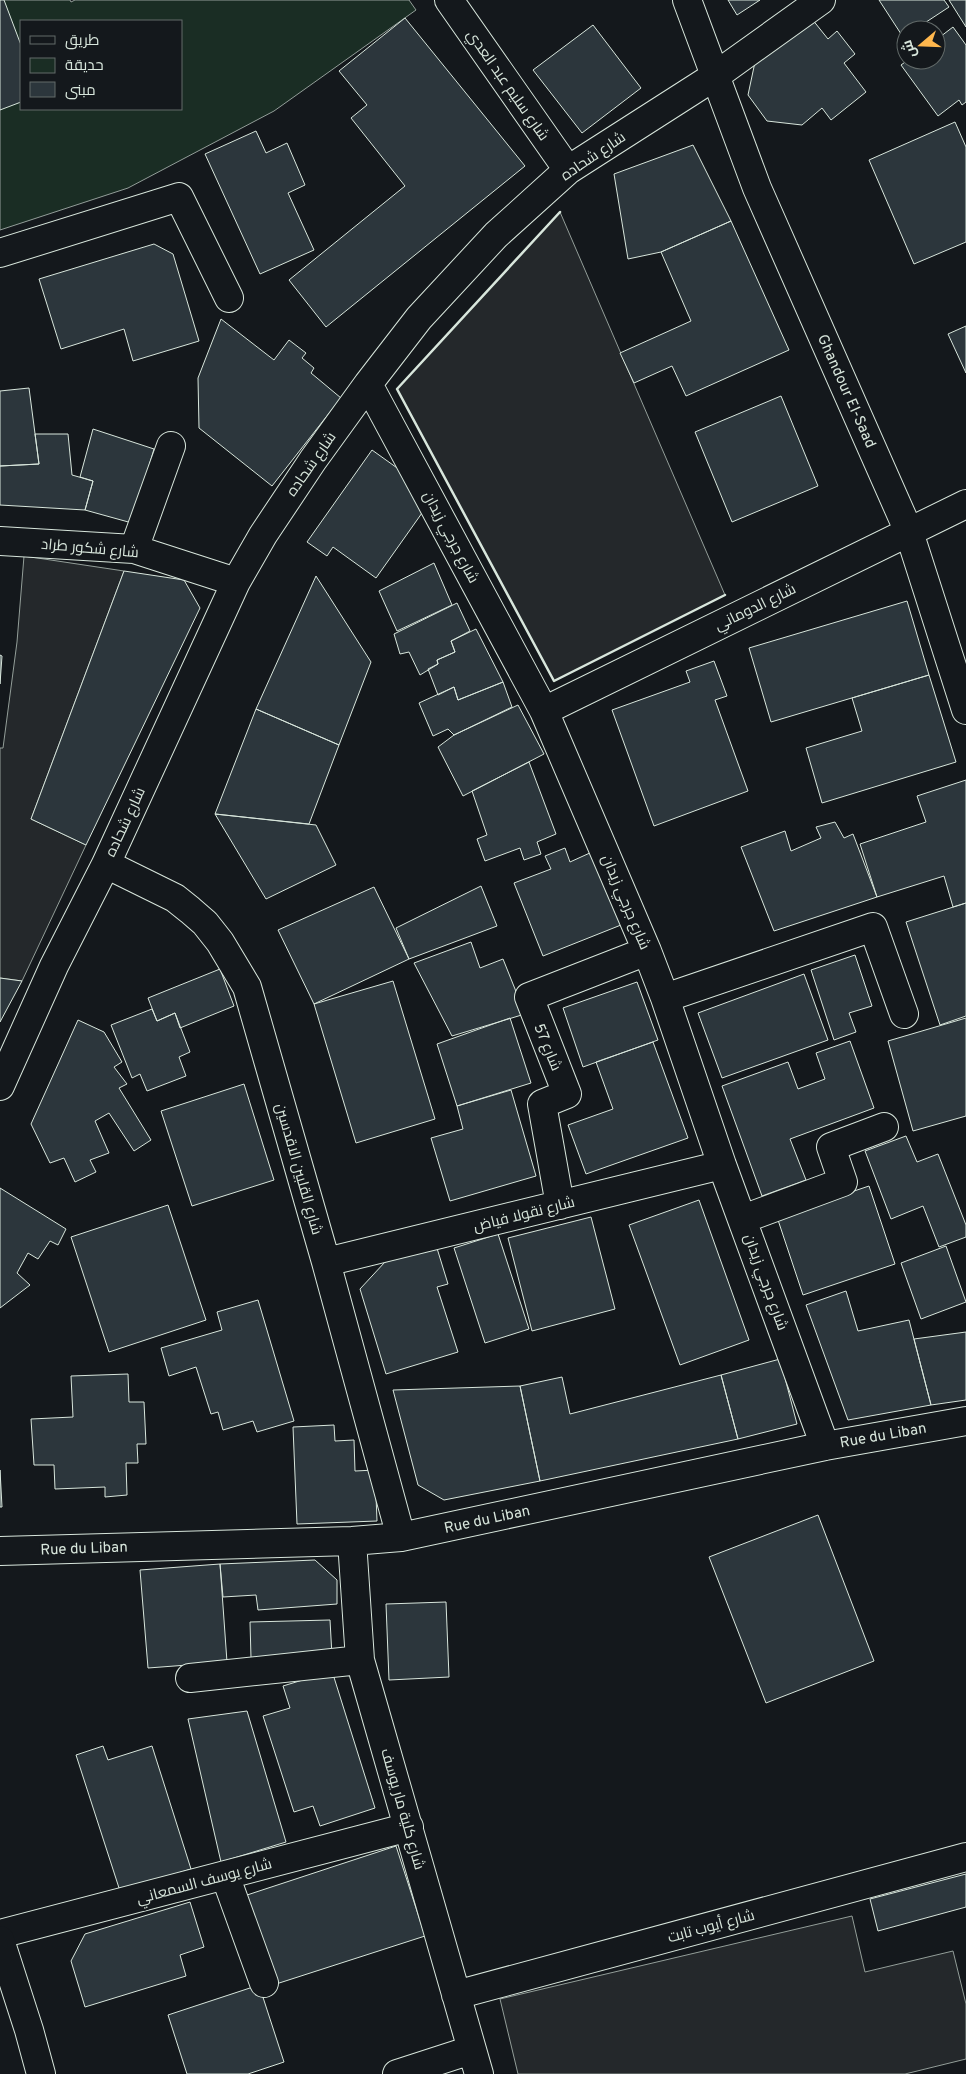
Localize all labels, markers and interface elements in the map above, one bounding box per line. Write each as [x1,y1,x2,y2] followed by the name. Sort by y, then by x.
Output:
[20,20,182,110] legend
[896,20,946,70] north arrow
[460,27,552,146] street label: شارع سليم عبد العدي
[65,32,99,51] text: طريق
[898,37,921,60] text: ش
[65,57,104,76] text: حديقة
[65,82,96,101] text: مبنى
[558,129,630,186] street label: شارع شحاده
[812,332,879,451] street label: Ghandour El-Saad
[283,429,341,501] street label: شارع شحاده
[417,488,482,588] street label: شارع جرجي زيدان
[40,536,139,563] street label: شارع شكور طراد
[712,580,800,637] street label: شارع الدوماني
[102,785,151,860] street label: شارع شحاده
[595,852,653,954] street label: شارع جرجي زيدان
[529,1021,565,1074] street label: شارع 57
[270,1101,325,1237] street label: شارع القلبين الاقدسين
[472,1194,577,1237] street label: شارع نقولا فياض
[737,1231,791,1334] street label: شارع جرجي زيدان
[839,1420,928,1453] street label: Rue du Liban
[443,1502,532,1539] street label: Rue du Liban
[40,1538,128,1561] street label: Rue du Liban
[375,1746,428,1872] street label: شارع كلية مار يوسف
[135,1855,274,1911] street label: شارع يوسف السمعاني
[665,1905,757,1948] street label: شارع أيوب تابت

